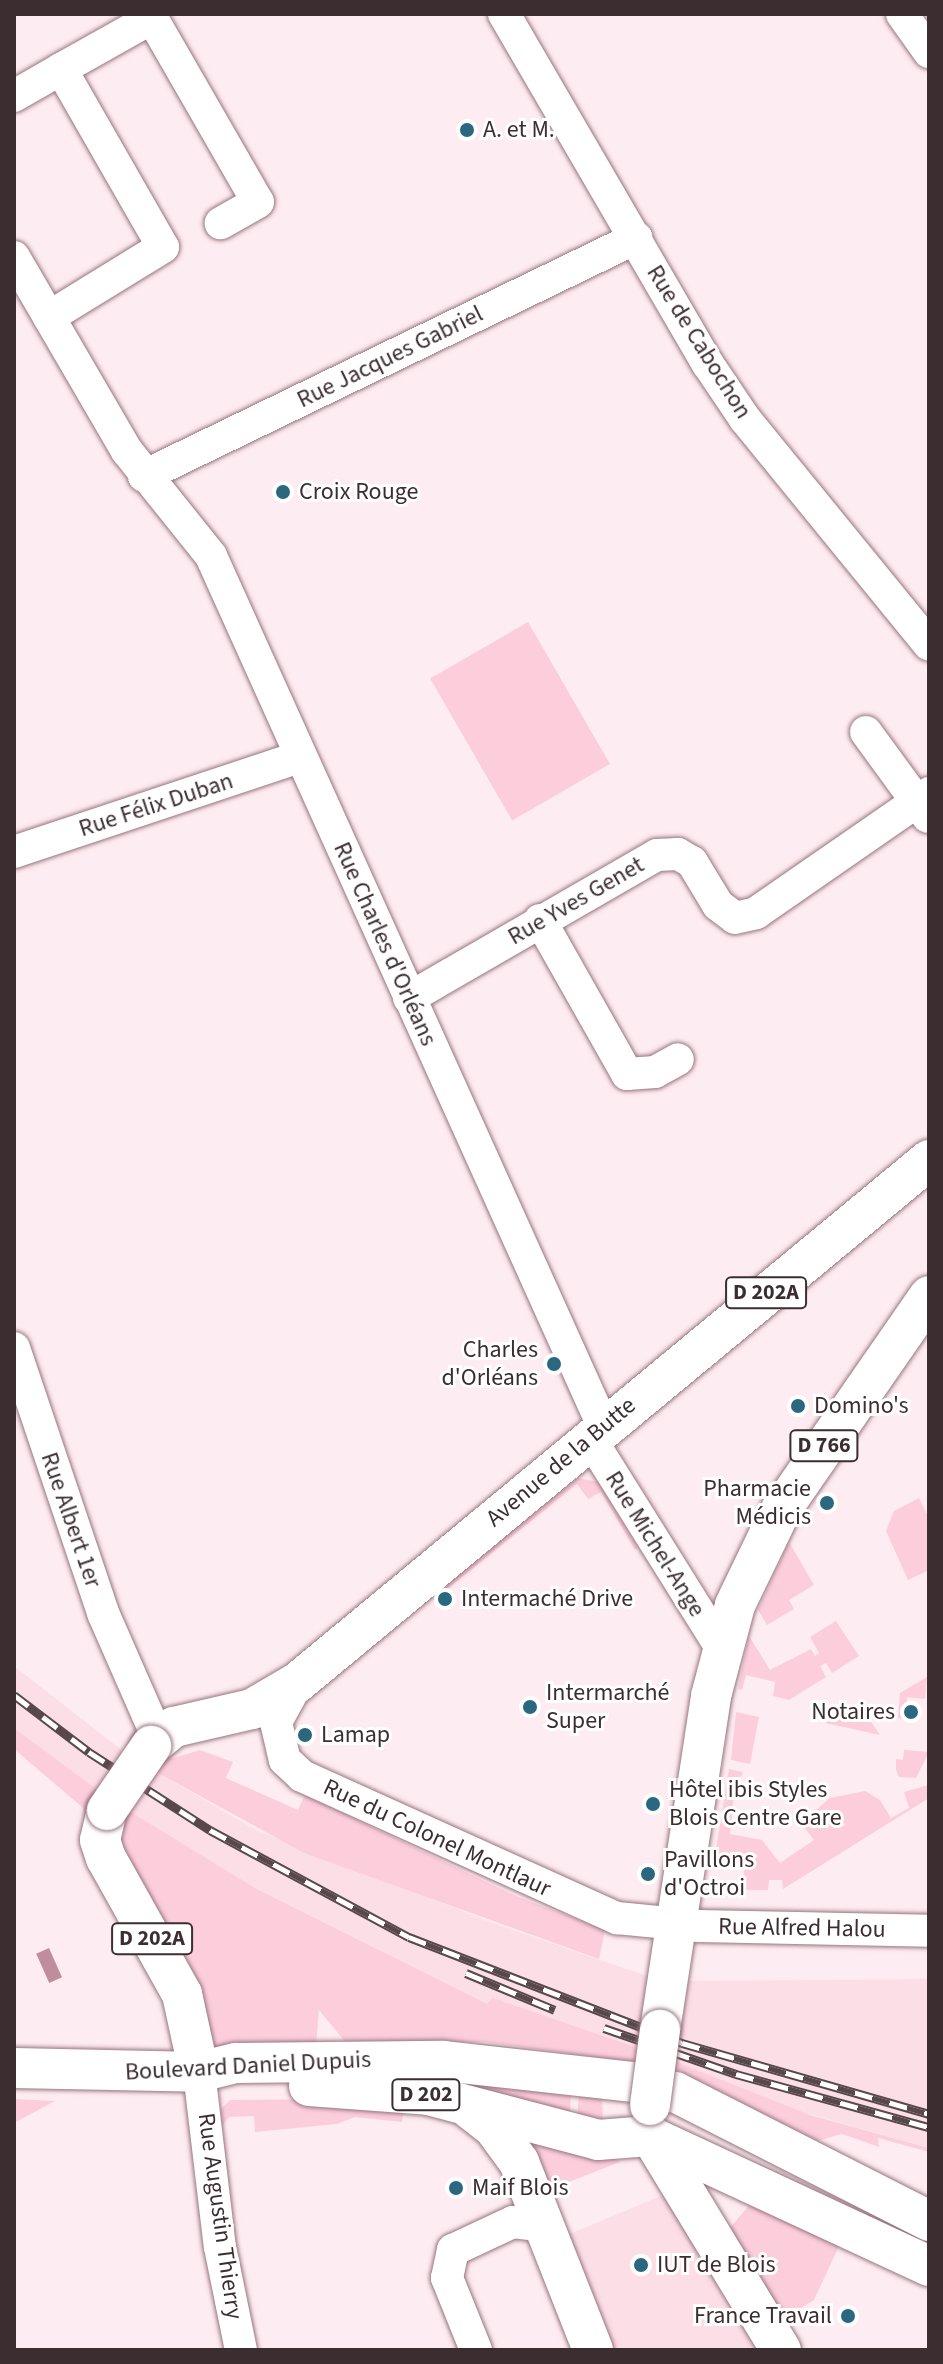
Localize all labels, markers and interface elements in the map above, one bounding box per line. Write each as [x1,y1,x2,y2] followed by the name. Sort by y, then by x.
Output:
[483,116,555,144] place label: A. et M.
[458,121,476,139] marker: A. et M.
[640,260,758,424] street label: Rue de Cabochon
[292,300,488,414] street label: Rue Jacques Gabriel
[299,478,418,506] place label: Croix Rouge
[274,483,292,501] marker: Croix Rouge
[75,767,237,843] street label: Rue Félix Duban
[327,838,443,1050] street label: Rue Charles d'Orléans
[503,851,649,951] street label: Rue Yves Genet
[724,1275,808,1311] road number: D 202A
[441,1336,538,1392] place label: Charles d'Orléans
[545,1355,563,1373] marker: Charles d'Orléans
[480,1391,642,1533] street label: Avenue de la Butte
[814,1392,909,1420] place label: Domino's
[789,1397,807,1415] marker: Domino's
[788,1428,860,1464] road number: D 766
[34,1449,108,1591] street label: Rue Albert 1er
[599,1466,711,1622] street label: Rue Michel-Ange
[703,1475,811,1531] place label: Pharmacie Médicis
[818,1494,836,1512] marker: Pharmacie Médicis
[461,1585,633,1613] place label: Intermaché Drive
[436,1590,454,1608] marker: Intermaché Drive
[546,1679,669,1735] place label: Intermarché Super
[521,1698,539,1716] marker: Intermarché Super
[811,1698,895,1726] place label: Notaires
[902,1703,920,1721] marker: Notaires
[321,1721,390,1749] place label: Lamap
[296,1726,314,1744] marker: Lamap
[319,1773,555,1903] street label: Rue du Colonel Montlaur
[669,1776,842,1832] place label: Hôtel ibis Styles Blois Centre Gare
[644,1795,662,1813] marker: Hôtel ibis Styles Blois Centre Gare
[664,1846,754,1902] place label: Pavillons d'Octroi
[639,1865,657,1883] marker: Pavillons d'Octroi
[718,1912,886,1944] street label: Rue Alfred Halou
[110,1921,194,1957] road number: D 202A
[124,2045,372,2087] street label: Boulevard Daniel Dupuis
[390,2077,462,2113] road number: D 202
[191,2111,249,2321] street label: Rue Augustin Thierry
[472,2174,568,2202] place label: Maif Blois
[447,2179,465,2197] marker: Maif Blois
[657,2251,776,2279] place label: IUT de Blois
[632,2256,650,2274] marker: IUT de Blois
[694,2302,832,2330] place label: France Travail
[839,2307,857,2325] marker: France Travail

